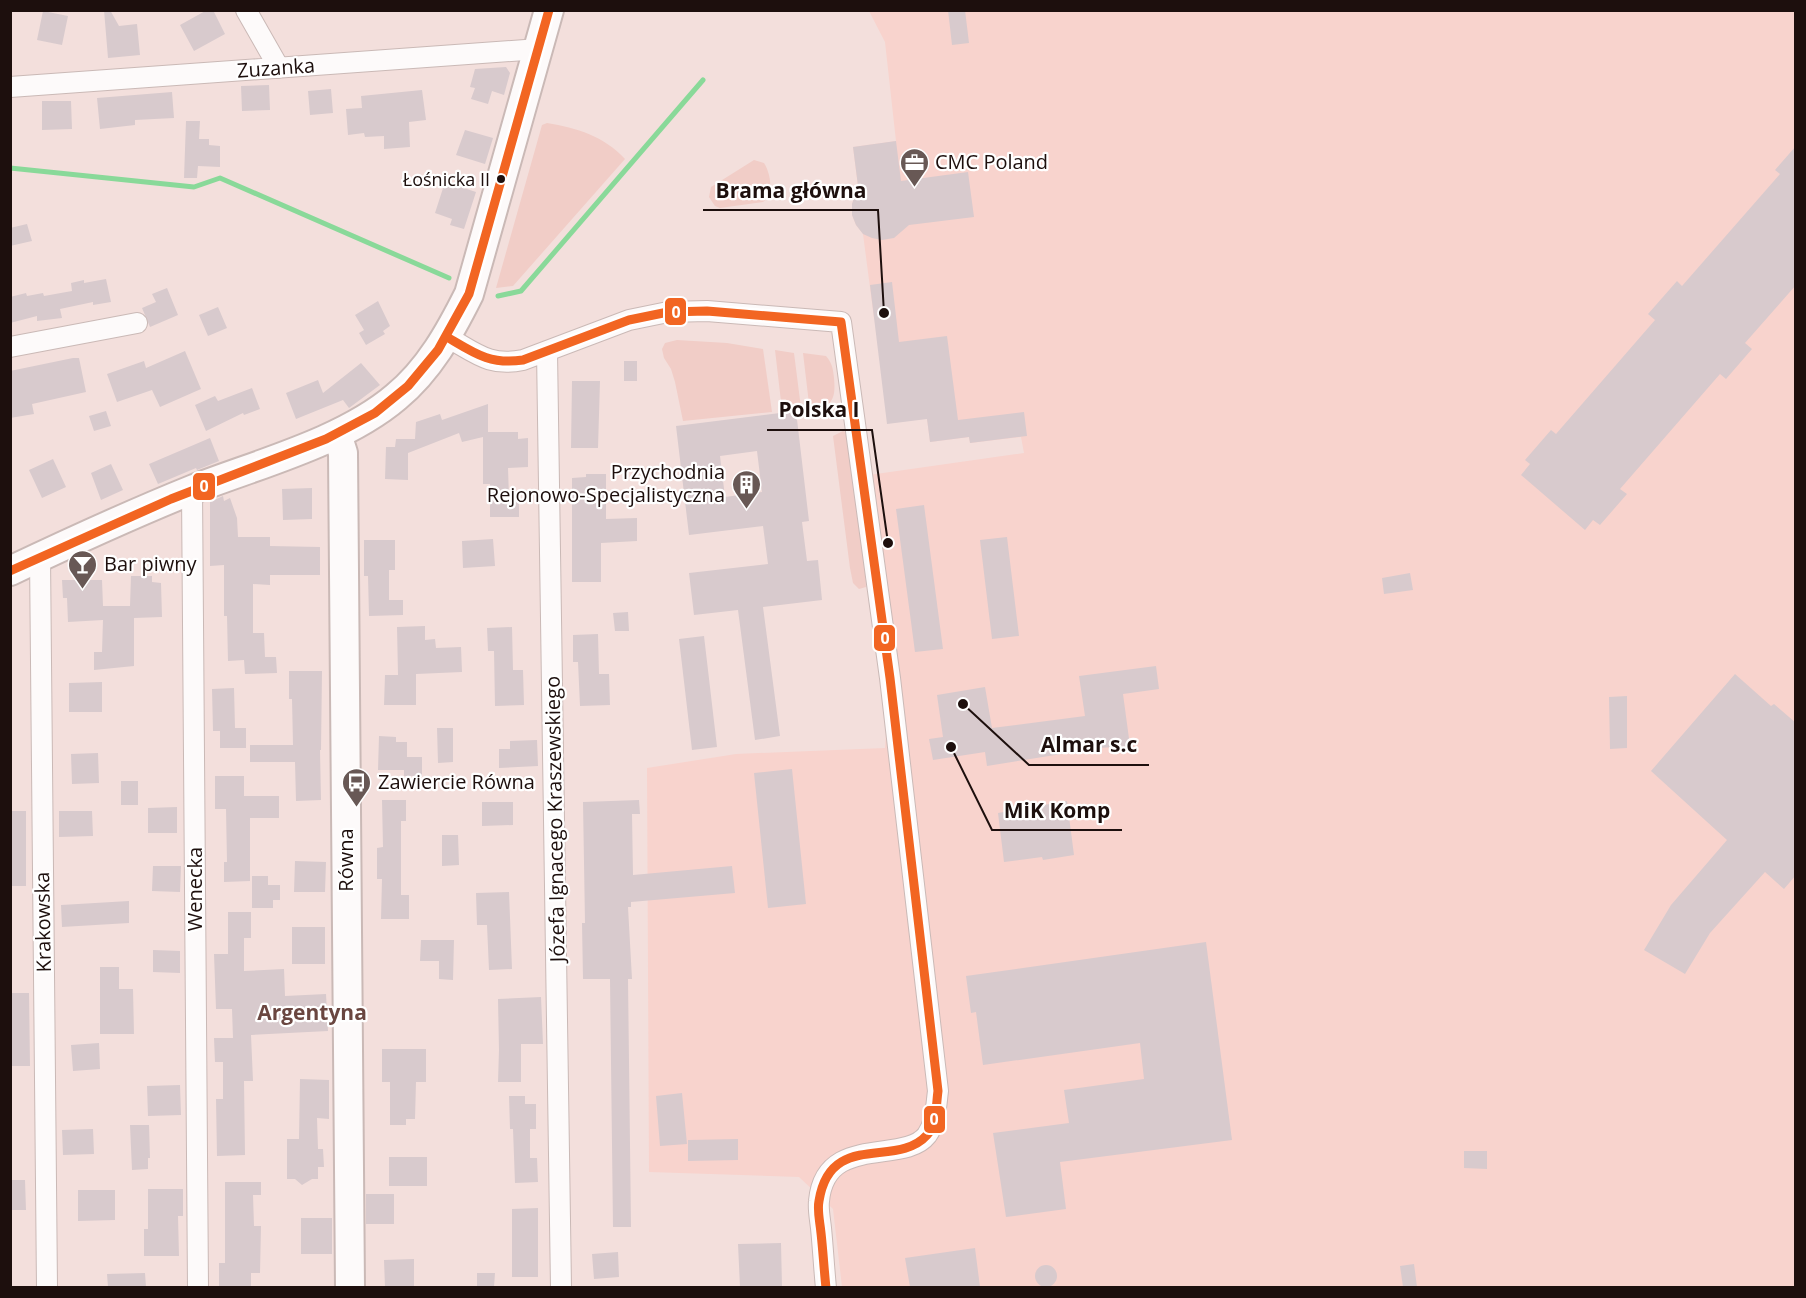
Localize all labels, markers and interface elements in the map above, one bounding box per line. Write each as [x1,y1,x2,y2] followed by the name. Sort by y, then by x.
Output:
[236,51,316,84] street label: Zuzanka
[898,146,930,188] office icon: CMC Poland
[935,148,1048,175] place label: CMC Poland
[403,167,490,191] place label: Łośnicka II
[703,171,878,210] callout: Brama główna
[495,173,507,185] marker: Łośnicka II
[716,176,866,204] text: Brama główna
[664,297,687,326] line badge: 0
[671,301,681,323] text: 0
[767,391,872,430] callout: Polska I
[778,395,860,423] text: Polska I
[487,458,725,508] place label: Przychodnia Rejonowo-Specjalistyczna
[730,468,762,510] building icon: Przychodnia Rejonowo-Specjalistyczna
[192,472,216,501] line badge: 0
[199,475,209,497] text: 0
[67,548,99,590] bar icon: Bar piwny
[104,550,197,577] place label: Bar piwny
[873,624,896,652] line badge: 0
[880,627,890,649] text: 0
[539,676,571,964] street label: Józefa Ignacego Kraszewskiego
[1029,726,1149,765] callout: Almar s.c
[1041,730,1137,758] text: Almar s.c
[341,766,373,808] bus stop icon: Zawiercie Równa
[378,768,535,795] place label: Zawiercie Równa
[992,791,1122,830] callout: MiK Komp
[1004,796,1110,824] text: MiK Komp
[332,828,359,892] street label: Równa
[181,847,208,931] street label: Wenecka
[28,871,57,973] street label: Krakowska
[257,998,367,1026] district label: Argentyna
[923,1105,946,1134] line badge: 0
[929,1108,939,1130] text: 0

